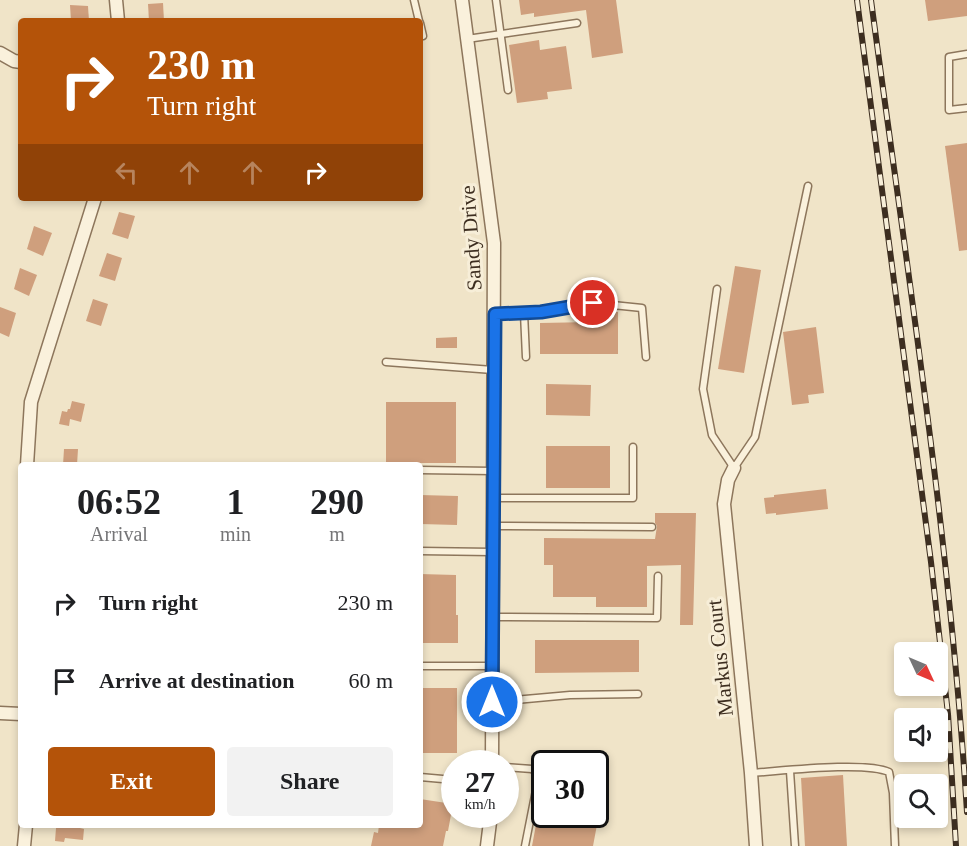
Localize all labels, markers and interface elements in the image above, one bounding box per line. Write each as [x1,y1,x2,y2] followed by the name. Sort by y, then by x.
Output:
[48,42,126,120] icon: right
[147,42,256,88] text: 230 m
[147,91,256,121] text: Turn right
[110,156,143,189] icon: left
[173,156,206,189] icon: ahead
[236,156,269,189] icon: ahead
[299,156,332,189] icon: right
[455,185,487,291] street label: Sandy Drive
[567,277,618,328] pin
[576,286,609,319] icon: arrive
[77,482,161,522] text: 06:52
[227,482,245,522] text: 1
[310,482,364,522] text: 290
[90,523,148,545] text: Arrival
[220,523,251,545] text: min
[329,523,345,545] text: m
[48,587,81,620] icon: right
[99,590,198,615] text: Turn right
[337,590,393,615] text: 230 m
[702,598,738,718] street label: Markus Court
[894,642,948,696] north arrow
[894,642,948,828] map controls
[48,665,81,698] icon: arrive
[99,668,295,693] text: Arrive at destination
[348,668,393,693] text: 60 m
[460,670,524,734] position arrow
[894,708,948,762] button: sound
[48,747,215,816] button: Exit
[227,747,393,816] button: Share
[531,750,609,828] speed limit sign: 30
[465,765,495,798] text: 27
[894,774,948,828] button: search
[465,796,495,812] text: km/h

